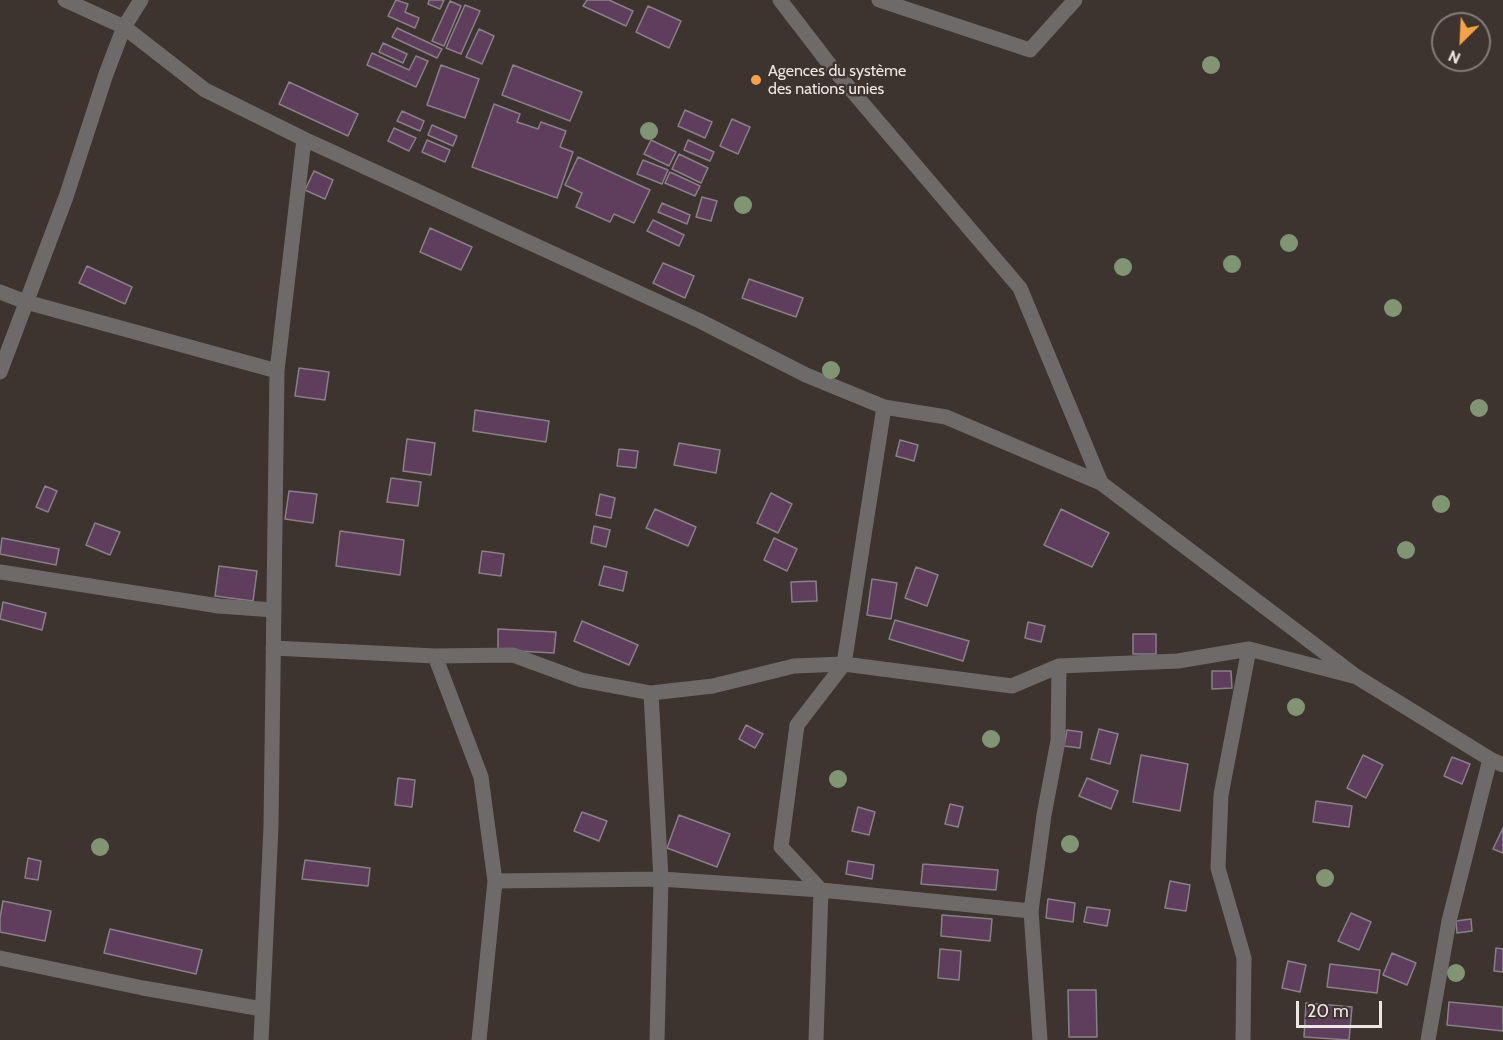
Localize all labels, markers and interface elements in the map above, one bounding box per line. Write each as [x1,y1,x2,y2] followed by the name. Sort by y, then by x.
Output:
[1431,12,1491,72] north arrow
[1445,46,1463,68] text: N
[768,61,906,99] place label: Agences du système des nations unies
[749,73,763,87] marker: Agences du système des nations unies
[1299,989,1384,1027] scale bar
[1307,1000,1349,1022] text: 20 m

